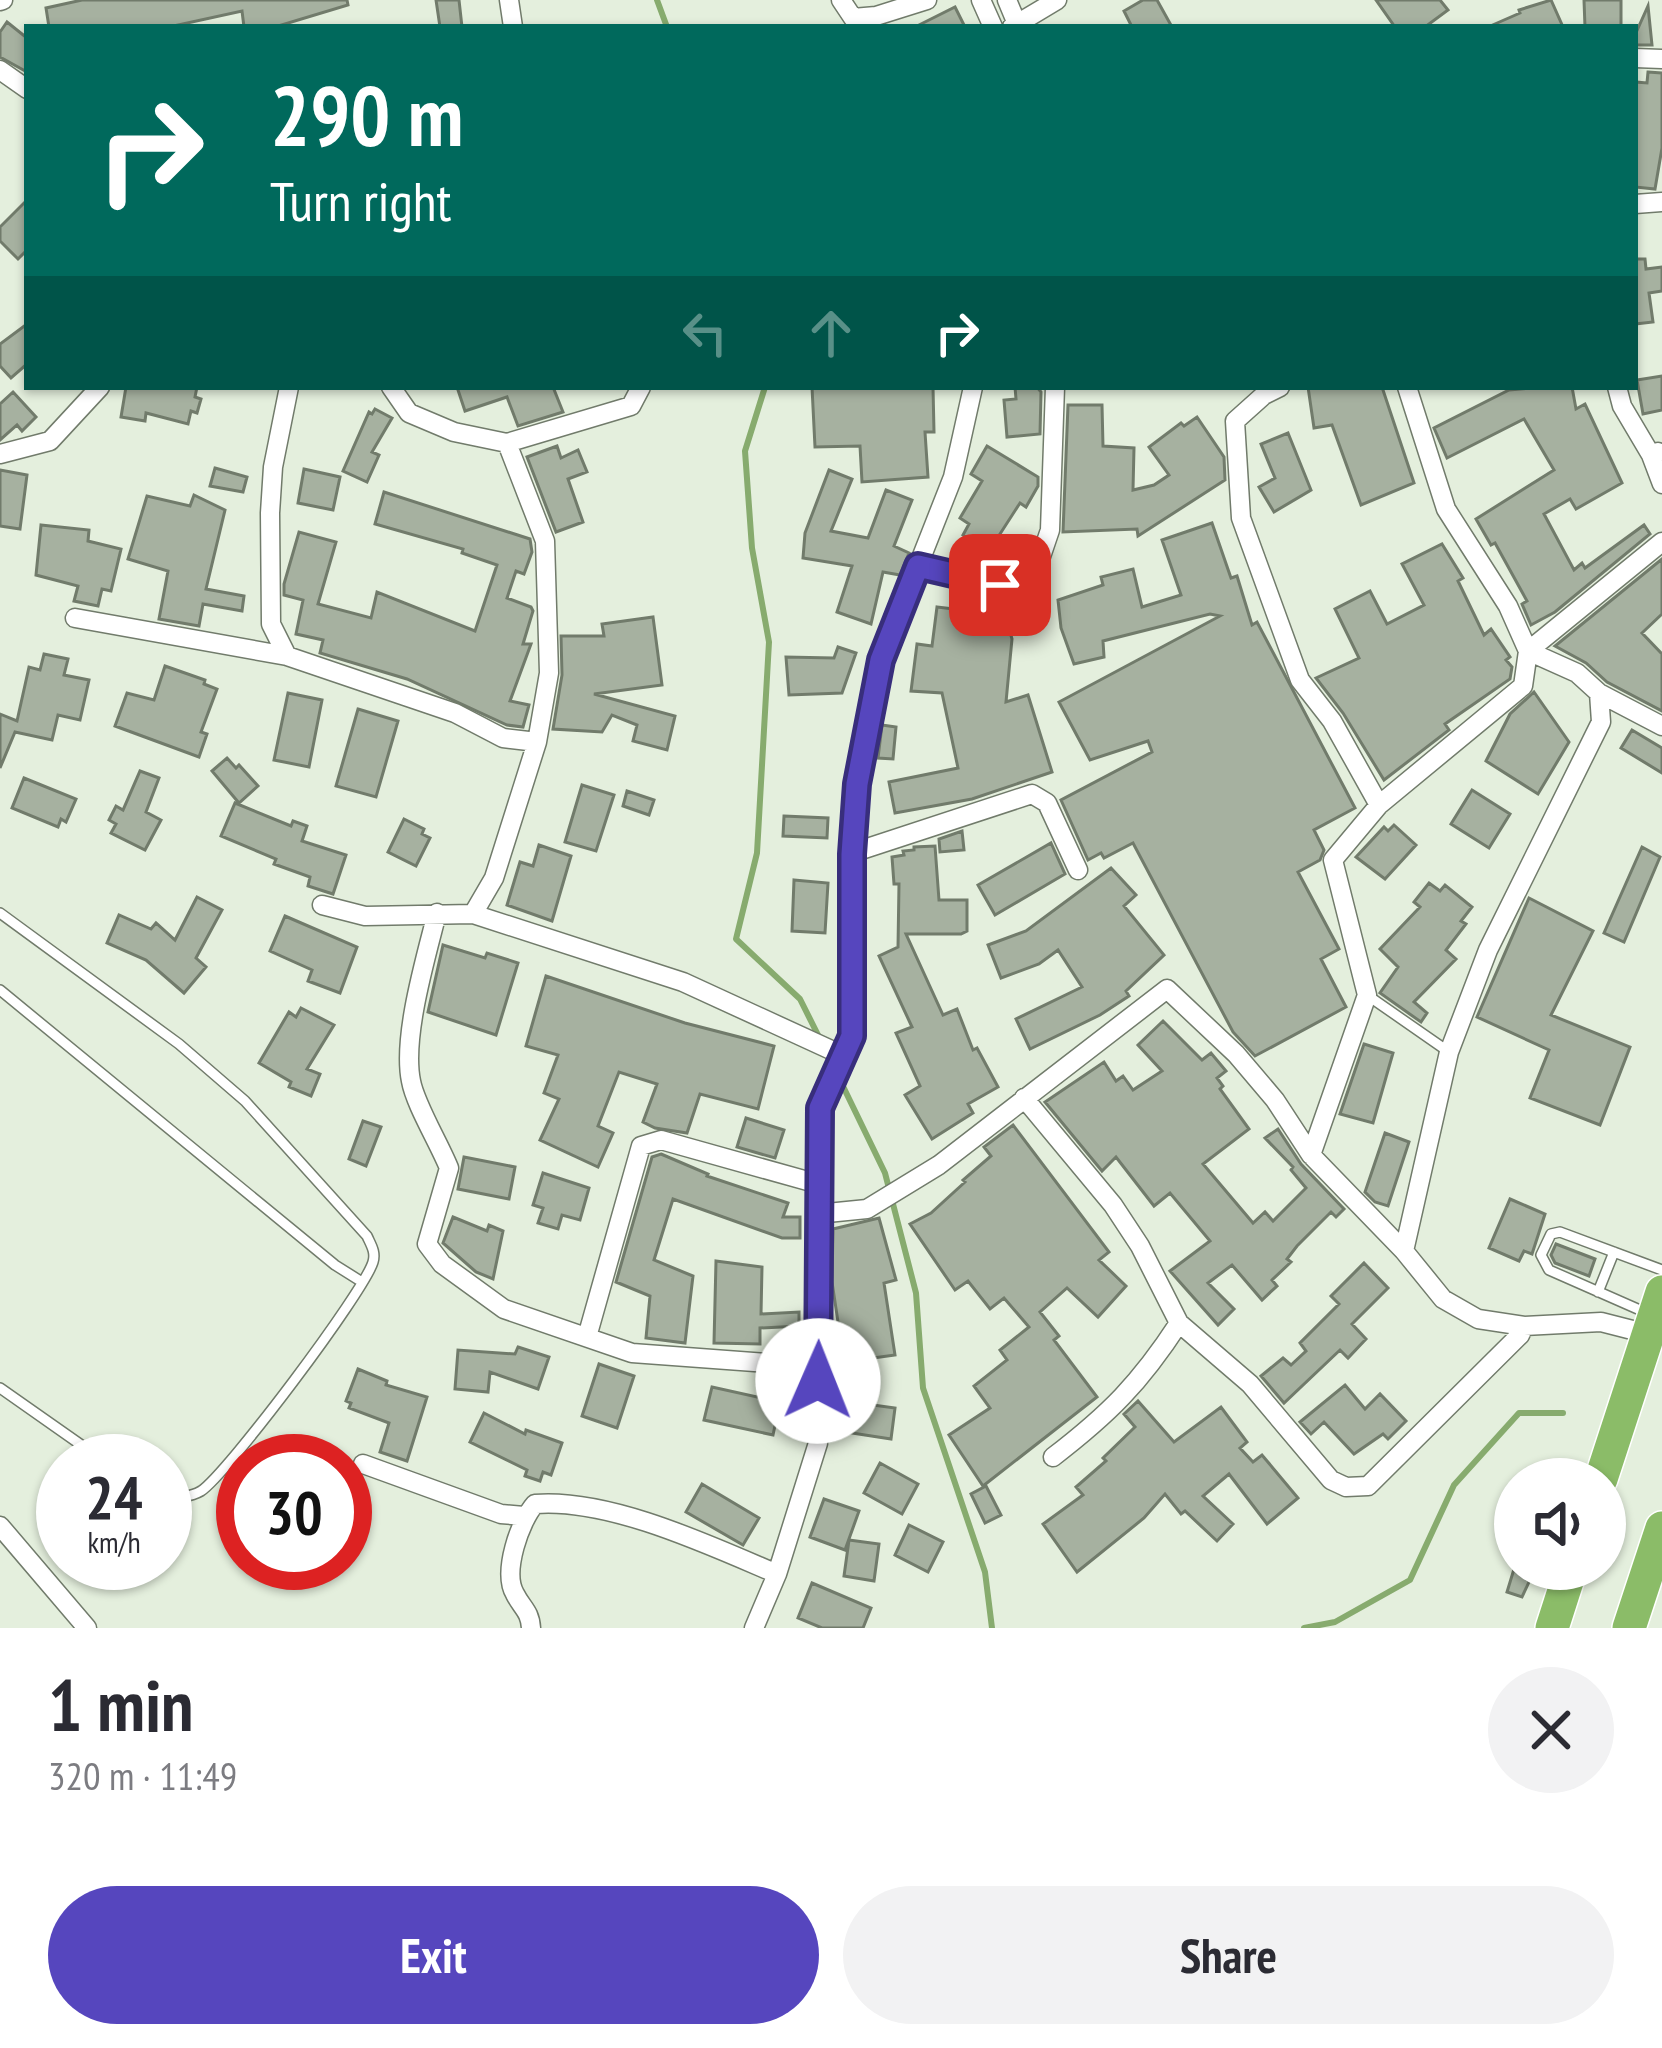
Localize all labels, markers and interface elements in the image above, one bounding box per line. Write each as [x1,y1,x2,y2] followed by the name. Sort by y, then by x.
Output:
[270,60,463,169] text: 290 m
[72,72,228,228] icon: right
[270,166,451,236] text: Turn right
[672,300,738,366] icon: left
[798,300,864,366] icon: ahead
[924,300,990,366] icon: right
[949,534,1051,636] pin
[967,552,1033,618] icon: arrive
[755,1318,881,1444] position arrow
[216,1434,372,1590] speed limit sign: 30
[85,1458,143,1536] text: 24
[1494,1458,1626,1590] map controls
[1494,1458,1626,1590] button: sound
[87,1522,141,1561] text: km/h
[48,1658,193,1751] text: 1 min
[1488,1667,1614,1793] button: close
[48,1750,237,1801] text: 320 m · 11:49
[48,1886,819,2024] button: Exit
[843,1886,1614,2024] button: Share

